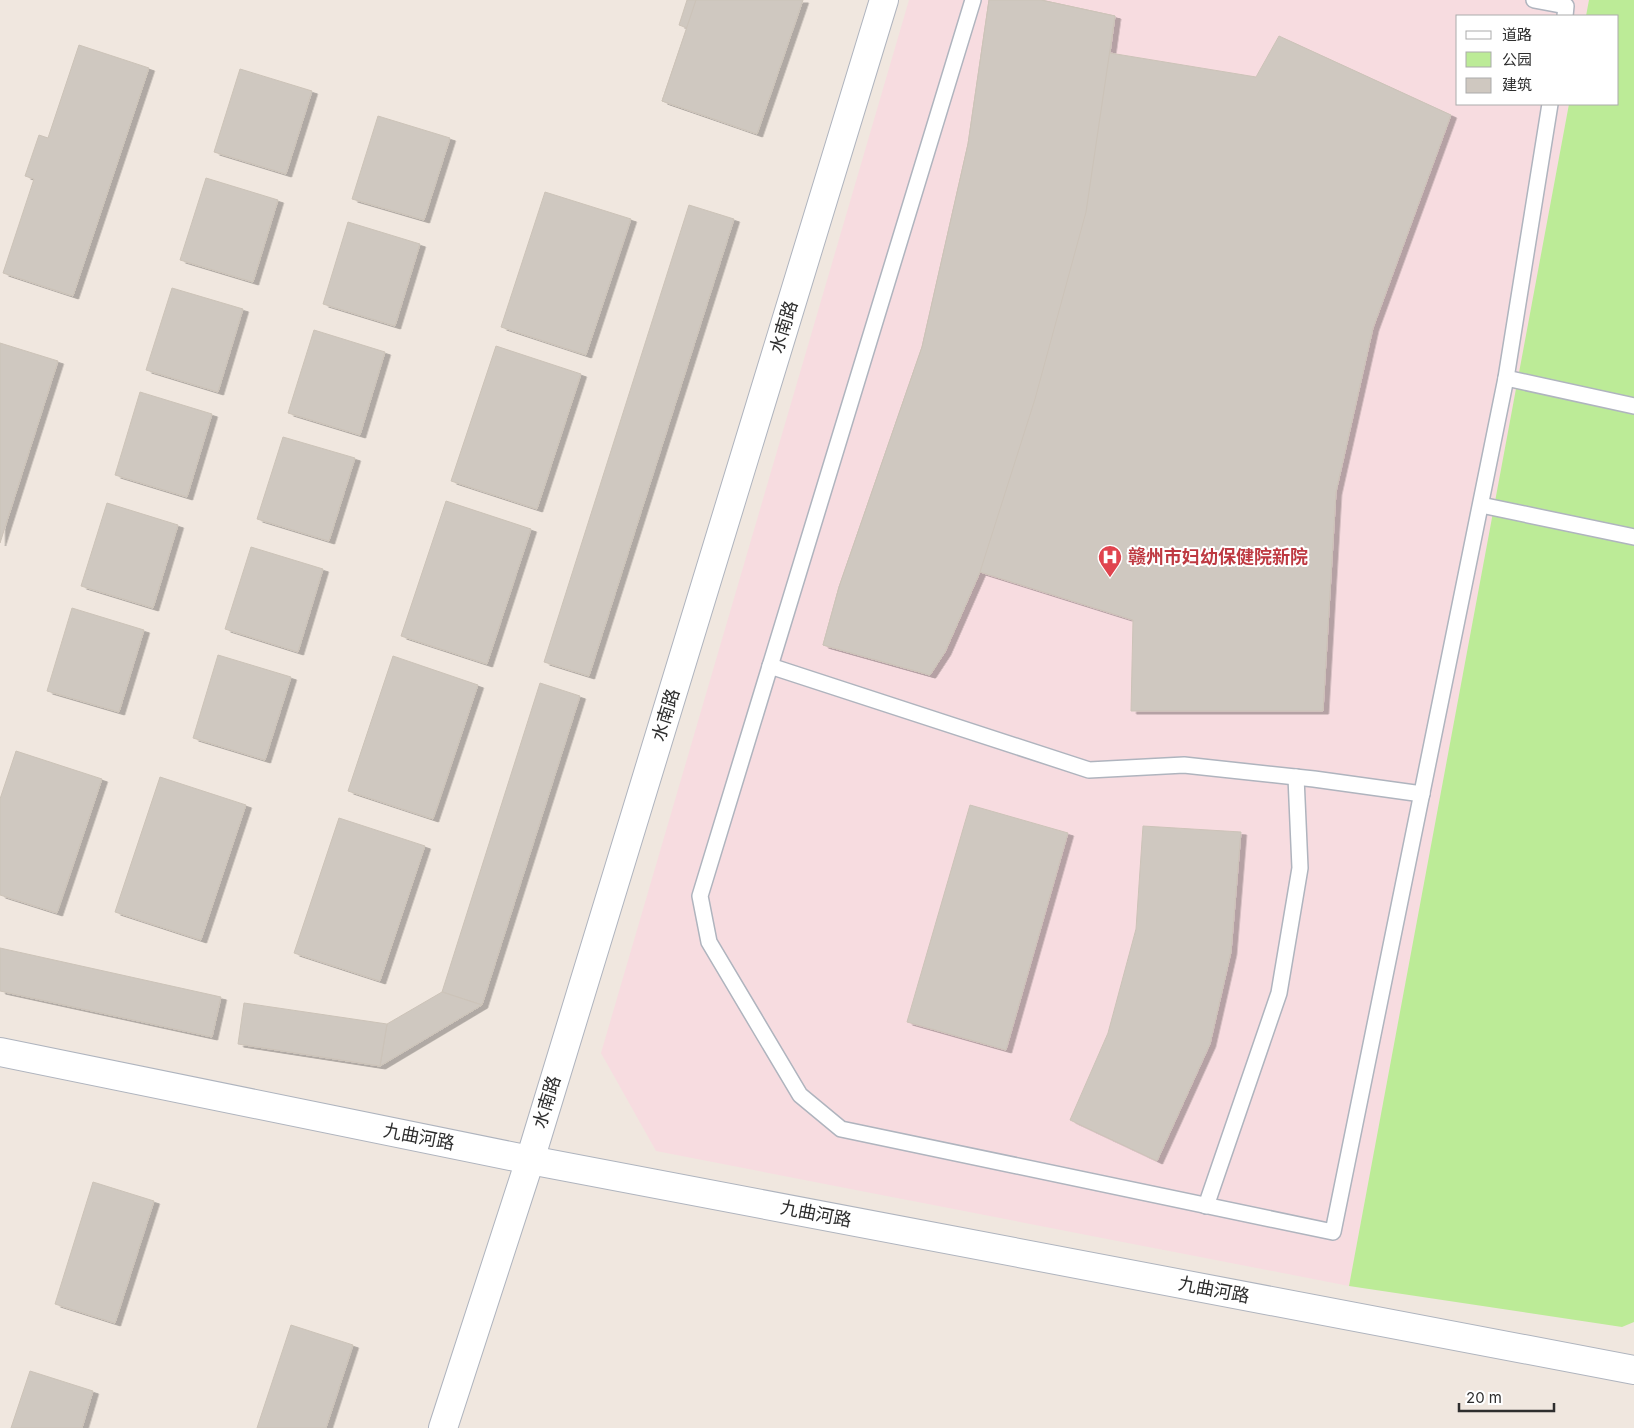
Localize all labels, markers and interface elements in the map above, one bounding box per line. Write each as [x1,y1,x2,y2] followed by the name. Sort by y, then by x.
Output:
[1456,15,1619,105] legend
[1502,25,1532,44] text: 道路
[1502,50,1532,69] text: 公园
[1502,75,1532,94] text: 建筑
[766,298,801,356] street label: 水南路
[1097,544,1123,578] hospital icon: 赣州市妇幼保健院新院
[1128,546,1308,567] place label: 赣州市妇幼保健院新院
[648,686,683,744] street label: 水南路
[529,1073,564,1131] street label: 水南路
[382,1119,456,1154] street label: 九曲河路
[779,1196,853,1231] street label: 九曲河路
[1177,1272,1251,1307] street label: 九曲河路
[1459,1380,1554,1412] scale bar
[1466,1388,1502,1407] text: 20 m

